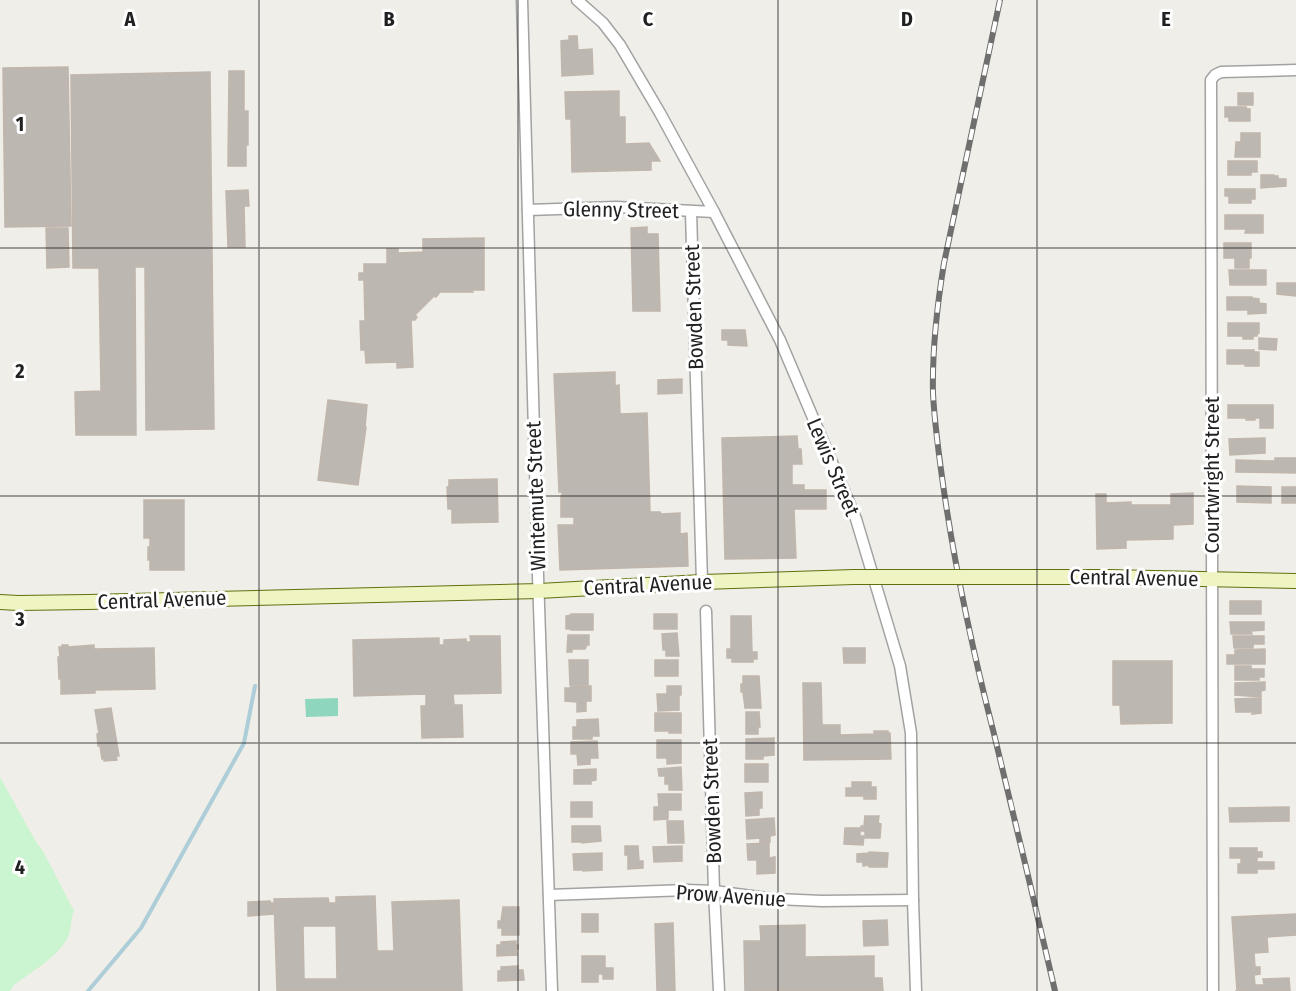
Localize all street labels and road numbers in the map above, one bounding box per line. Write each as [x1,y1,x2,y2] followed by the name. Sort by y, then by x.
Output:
[563,196,679,224] street label: Glenny Street
[679,244,709,370] street label: Bowden Street
[1199,396,1225,554] street label: Courtwright Street
[801,414,865,520] street label: Lewis Street
[520,421,552,571] street label: Wintemute Street
[1069,564,1199,592] street label: Central Avenue
[583,569,713,601] street label: Central Avenue
[97,585,227,615] street label: Central Avenue
[697,738,727,864] street label: Bowden Street
[675,879,787,913] street label: Prow Avenue

